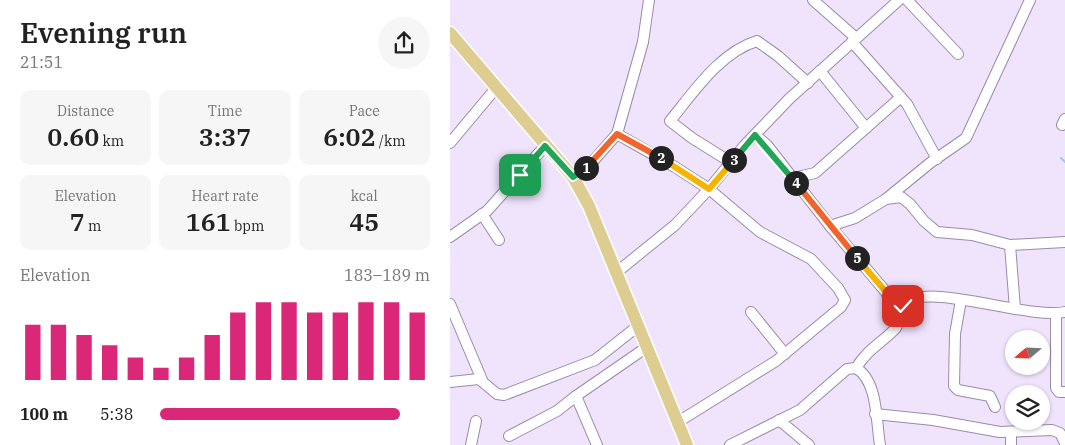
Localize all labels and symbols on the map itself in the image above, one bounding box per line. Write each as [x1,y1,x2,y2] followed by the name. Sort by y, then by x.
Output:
[648,146,674,170] pin: 2
[722,148,746,172] pin: 3
[499,154,541,196] pin
[574,156,598,180] pin: 1
[784,170,808,196] pin: 4
[844,246,870,270] pin: 5
[882,285,924,327] pin
[1005,330,1050,375] north arrow

